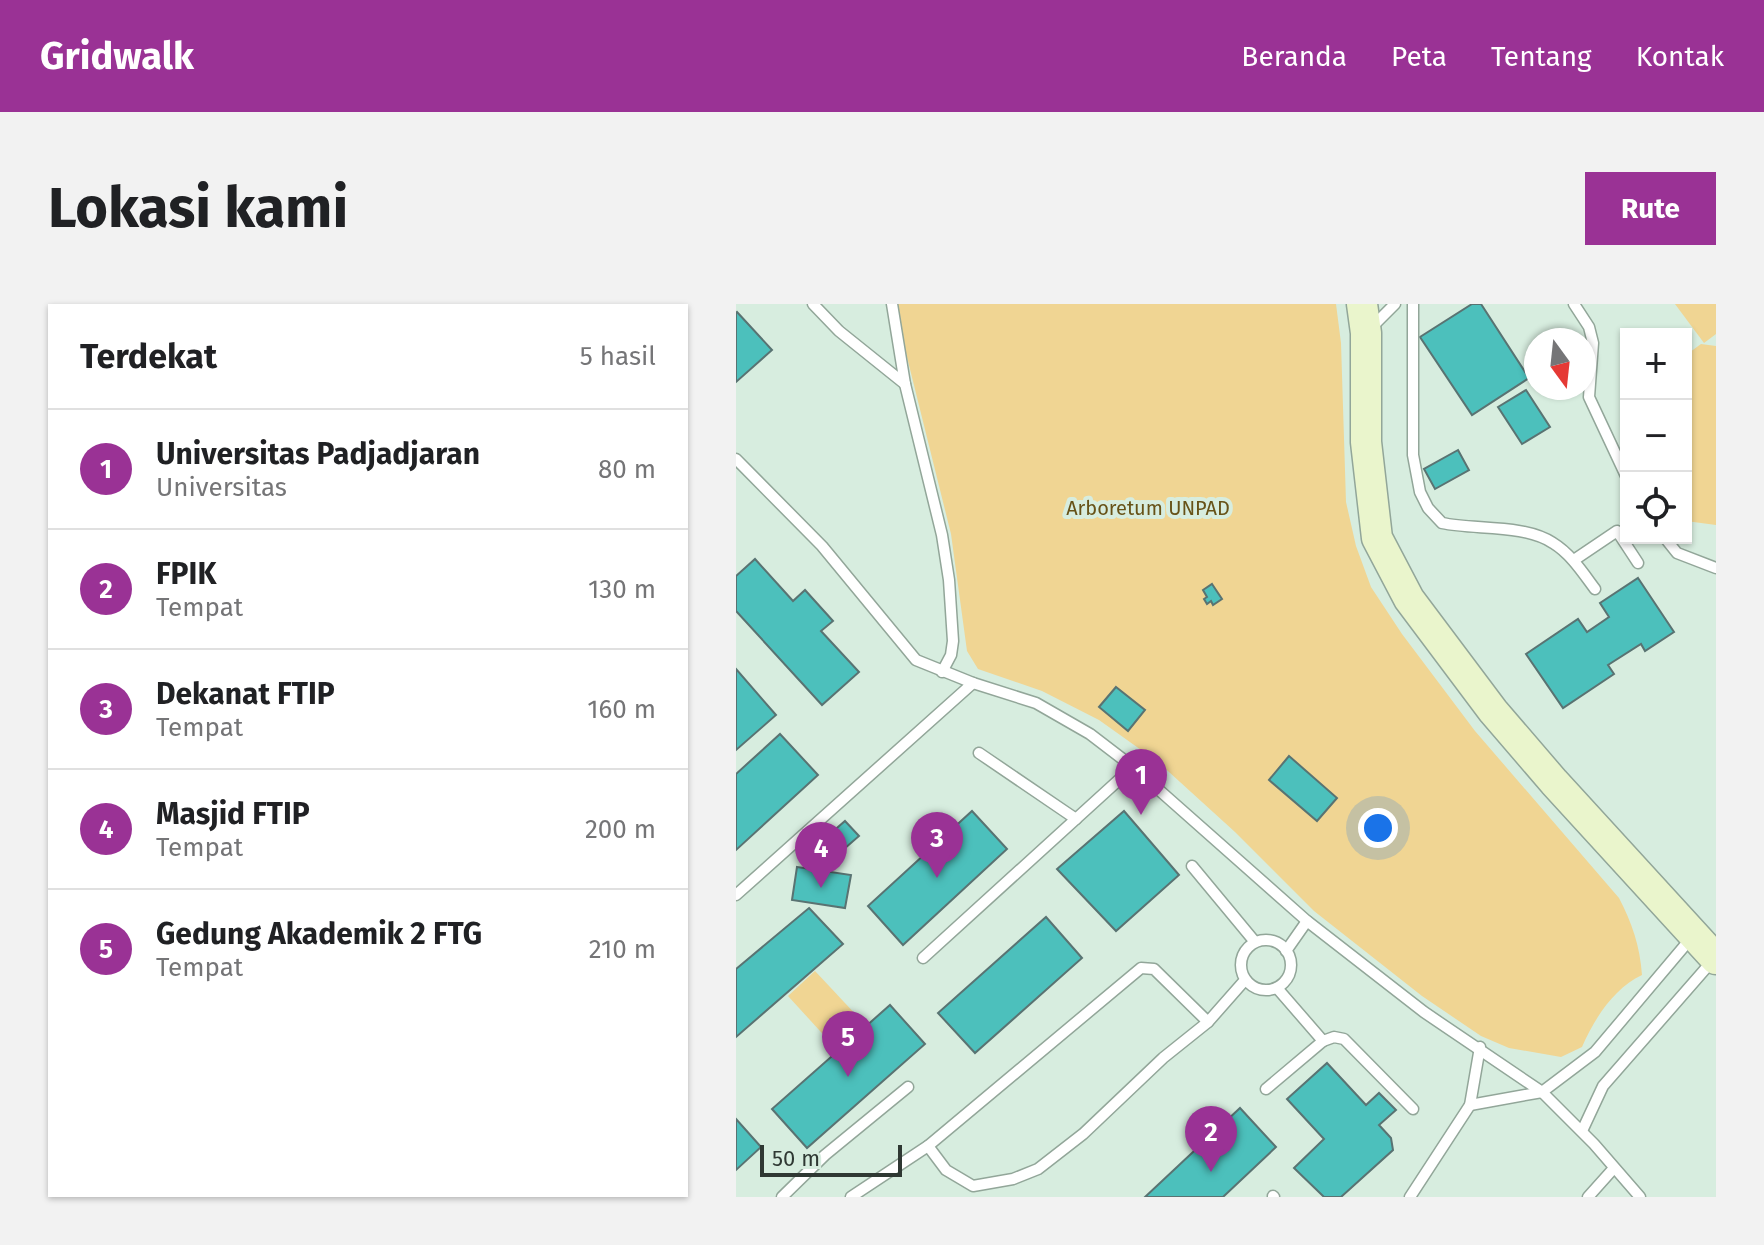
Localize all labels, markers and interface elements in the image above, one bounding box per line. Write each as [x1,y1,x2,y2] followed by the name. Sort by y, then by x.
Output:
[40,33,194,79] text: Gridwalk
[1241,40,1347,73] text: Beranda
[1391,40,1447,73] text: Peta
[1491,40,1592,73] text: Tentang
[1636,40,1724,73] text: Kontak
[1585,172,1716,245] button: Rute
[48,175,348,242] text: Lokasi kami
[1524,328,1596,400] north arrow
[1620,328,1692,544] map controls
[1620,328,1692,400] button: +
[80,336,217,377] text: Terdekat
[580,341,656,372] text: 5 hasil
[1620,400,1692,472] button: −
[156,436,480,472] text: Universitas Padjadjaran
[100,454,112,485] text: 1
[598,454,656,485] text: 80 m
[156,472,287,503] text: Universitas
[1620,472,1692,544] button: locate
[1066,496,1230,520] park label: Arboretum UNPAD
[156,556,216,592] text: FPIK
[99,574,113,605] text: 2
[588,574,656,605] text: 130 m
[156,592,243,623] text: Tempat
[156,676,335,712] text: Dekanat FTIP
[99,694,113,725] text: 3
[587,694,656,725] text: 160 m
[156,712,243,743] text: Tempat
[1115,749,1167,815] pin: 1
[156,796,310,832] text: Masjid FTIP
[1358,808,1398,848] your location
[911,812,963,878] pin: 3
[99,814,113,845] text: 4
[585,814,656,845] text: 200 m
[795,822,847,888] pin: 4
[156,832,243,863] text: Tempat
[156,916,482,952] text: Gedung Akademik 2 FTG
[99,934,113,965] text: 5
[589,934,656,965] text: 210 m
[156,952,243,983] text: Tempat
[822,1011,874,1077] pin: 5
[1185,1106,1237,1172] pin: 2
[760,1141,902,1177] scale bar
[772,1145,820,1172] text: 50 m

